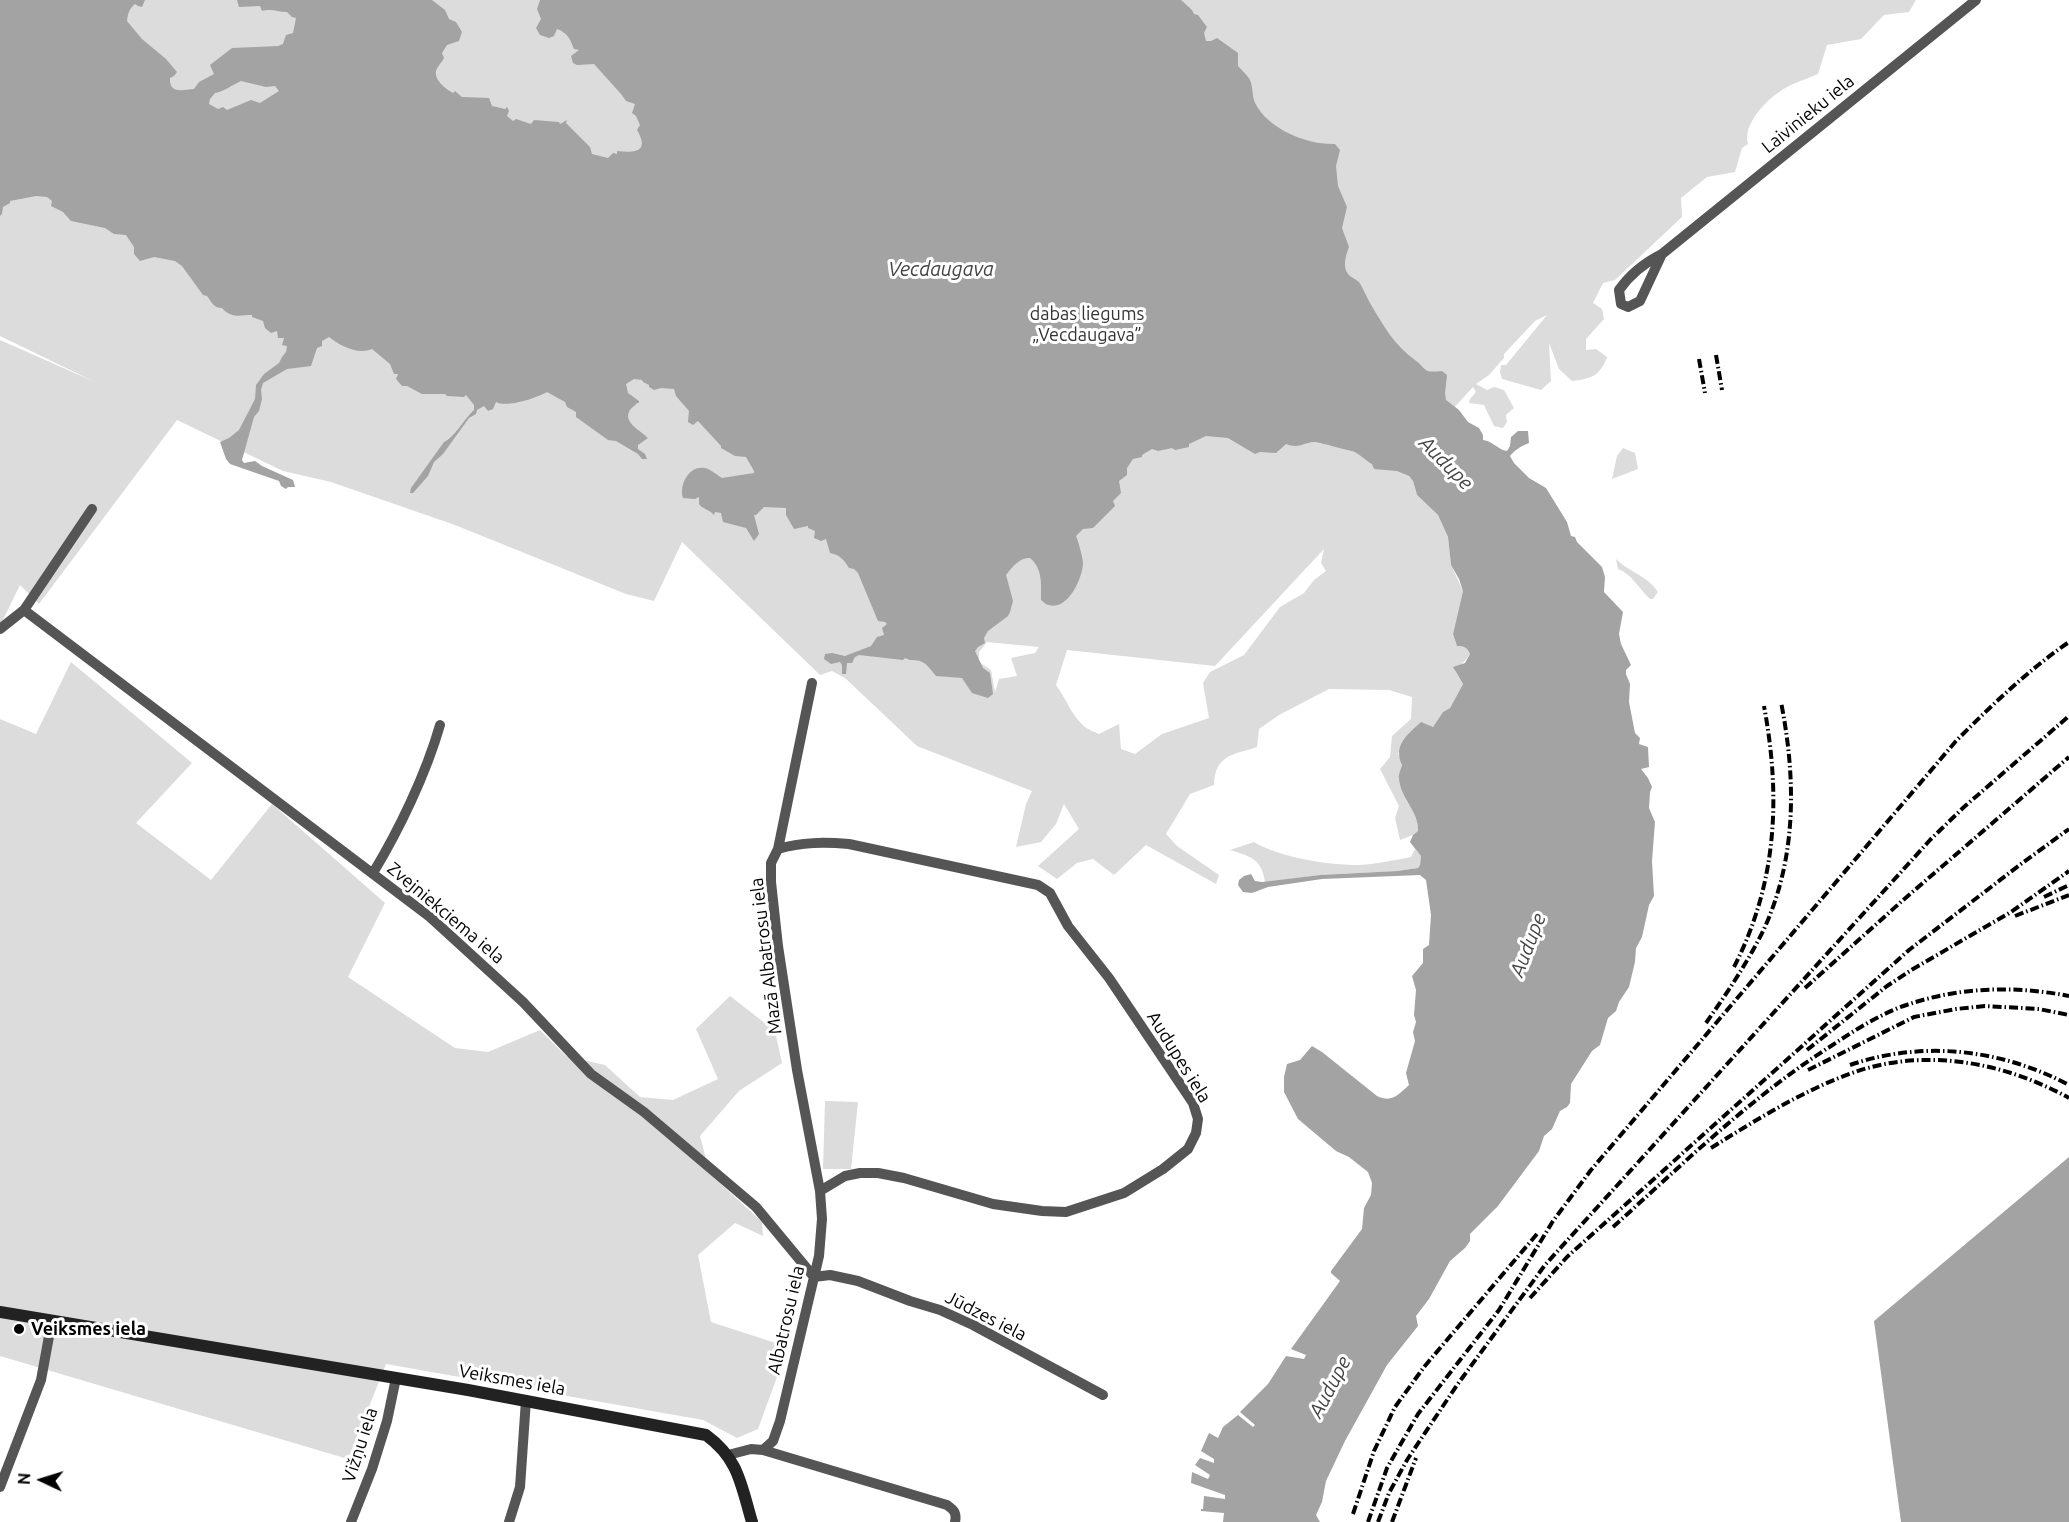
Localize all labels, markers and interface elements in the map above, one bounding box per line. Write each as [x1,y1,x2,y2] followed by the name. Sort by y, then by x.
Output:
[1758,70,1858,158] street label: Laivinieku iela
[888,257,994,281] water label: Vecdaugava
[1030,303,1144,346] park label: dabas liegums „Vecdaugava”
[1414,431,1478,495] water label: Audupe
[383,858,509,968] street label: Zvejniekciema iela
[746,876,786,1036] street label: Mazā Albatrosu iela
[1505,910,1551,980] water label: Audupe
[1142,1007,1216,1107] street label: Audupes iela
[763,1263,809,1377] street label: Albatrosu iela
[942,1286,1030,1346] street label: Jūdzes iela
[31,1318,146,1340] place label: Veiksmes iela
[12,1322,26,1336] marker: Veiksmes iela
[1304,1352,1356,1422] water label: Audupe
[457,1360,567,1400] street label: Veiksmes iela
[338,1405,382,1485] street label: Vižņu iela
[12,1450,72,1510] north arrow
[15,1472,33,1485] text: N

